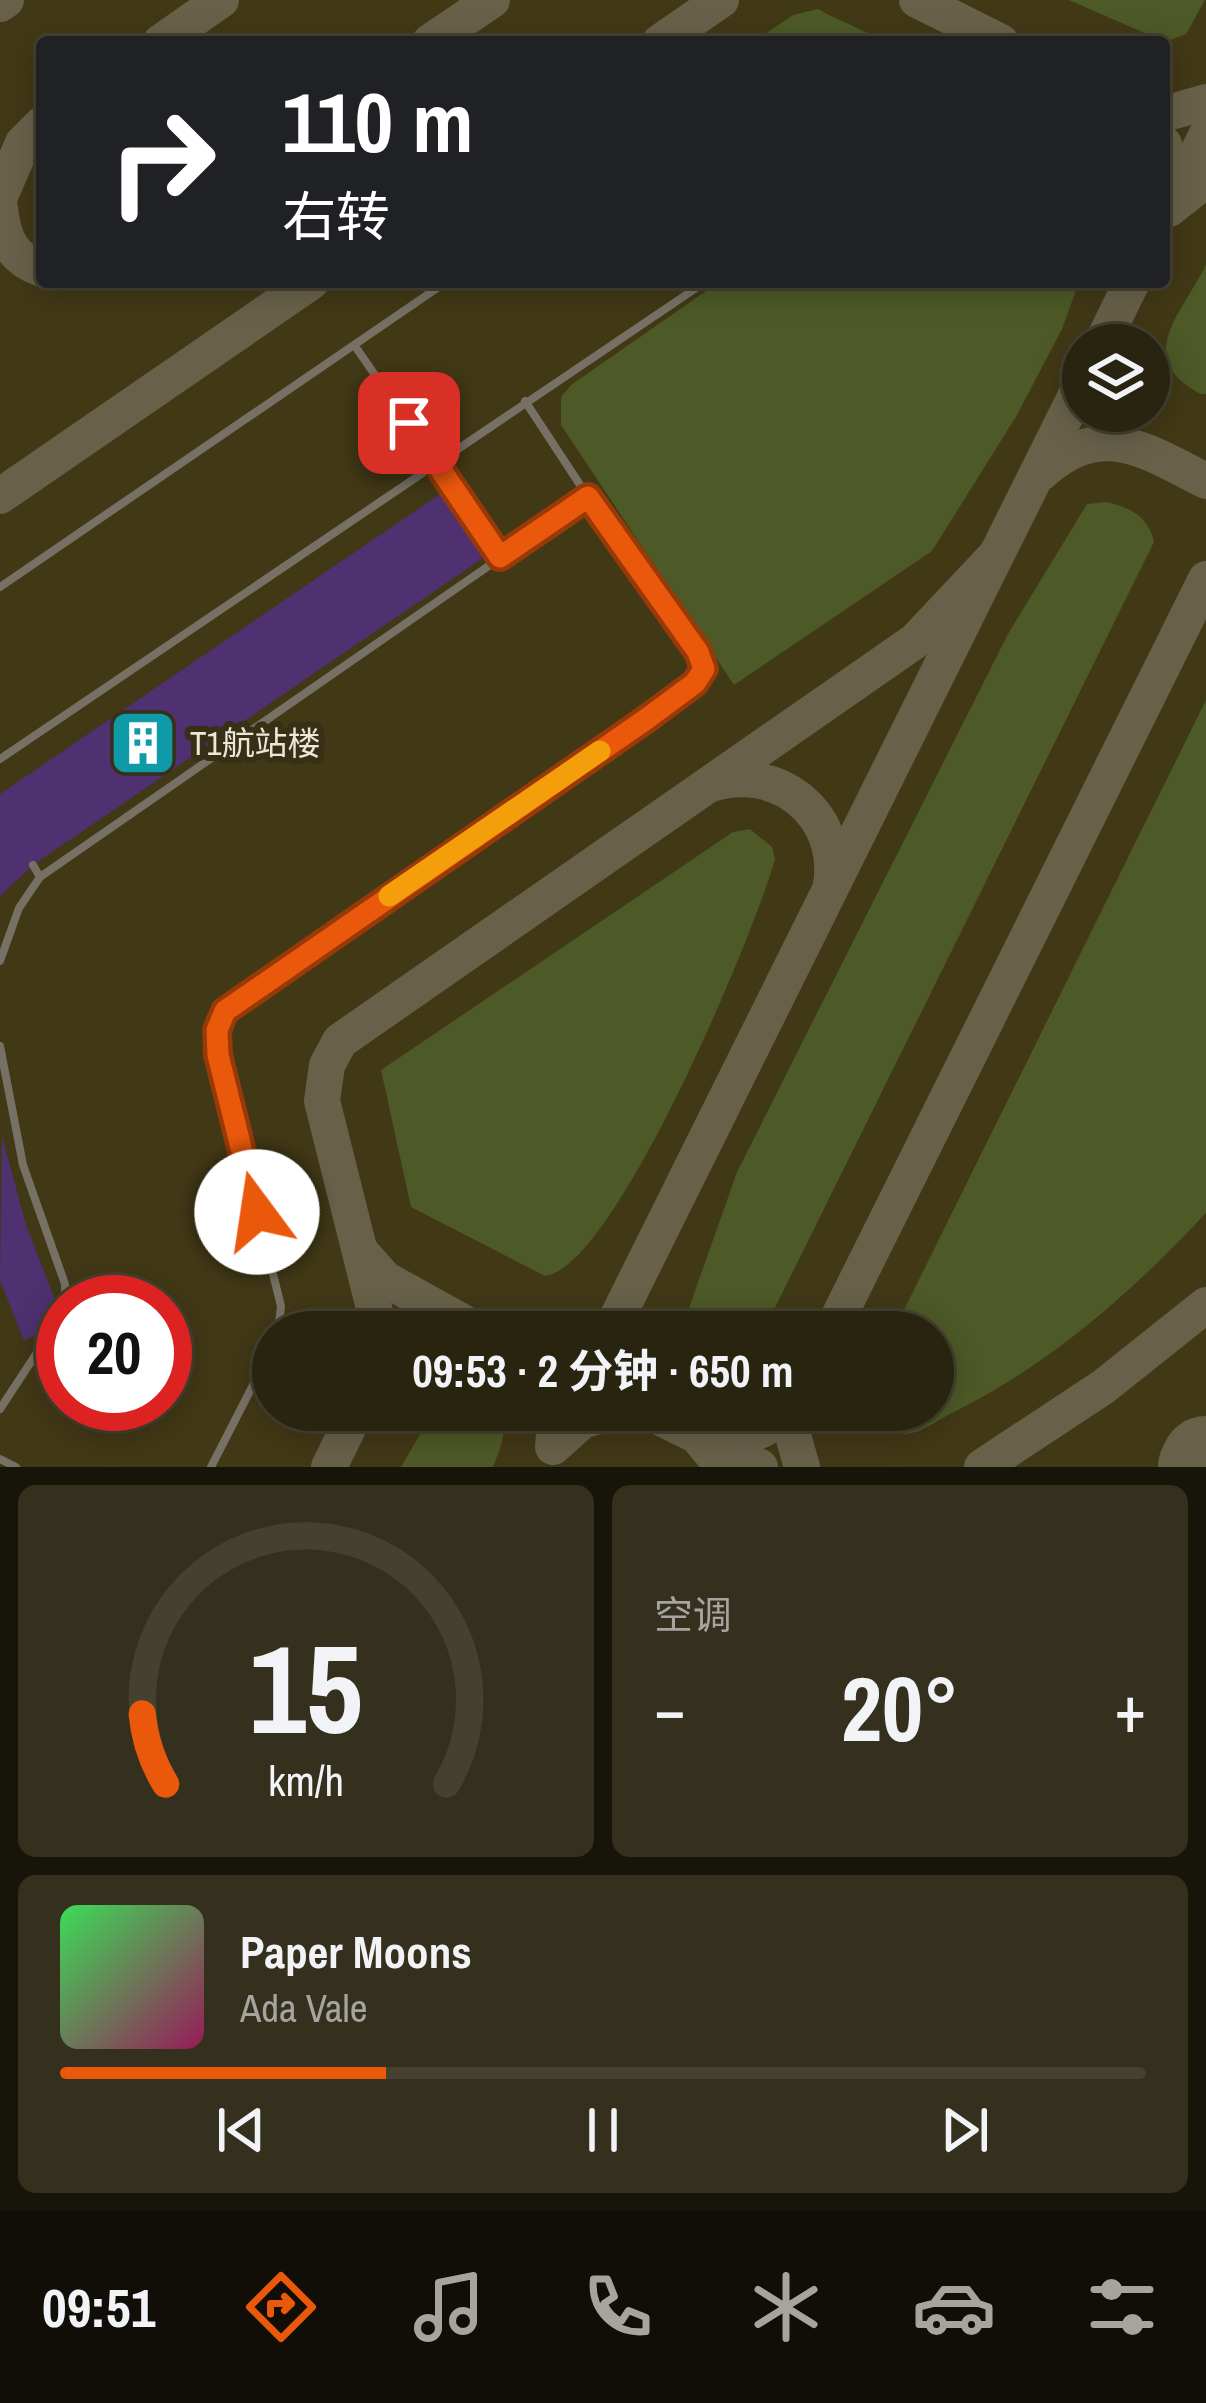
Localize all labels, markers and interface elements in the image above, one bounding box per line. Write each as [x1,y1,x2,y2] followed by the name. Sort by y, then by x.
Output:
[282,65,474,178] text: 110 m
[84,84,240,240] icon: right
[282,180,390,253] text: 右转
[1062,324,1170,432] map controls
[1062,324,1170,432] button: layers
[358,372,460,474] pin
[376,390,442,456] icon: arrive
[108,708,178,778] building icon: T1航站楼
[190,721,321,765] place label: T1航站楼
[194,1149,320,1275] position arrow
[36,1275,192,1431] speed limit sign: 20
[412,1340,794,1401] text: 09:53 · 2 分钟 · 650 m
[654,1589,732,1641] text: 空调
[249,1604,363,1772] text: 15
[841,1648,959,1769] text: 20°
[654,1664,686,1753] text: −
[1114,1664,1146,1753] text: +
[268,1752,344,1809] text: km/h
[240,1921,472,1982] text: Paper Moons
[240,1982,367,2034] text: Ada Vale
[208,2097,274,2163] icon: previous
[570,2097,636,2163] icon: pause
[932,2097,998,2163] icon: next
[239,2265,323,2349] icon: directions
[407,2265,491,2349] icon: music
[576,2265,660,2349] icon: phone
[744,2265,828,2349] icon: climate
[912,2265,996,2349] icon: car
[1080,2265,1164,2349] icon: filters
[42,2271,155,2344] text: 09:51

